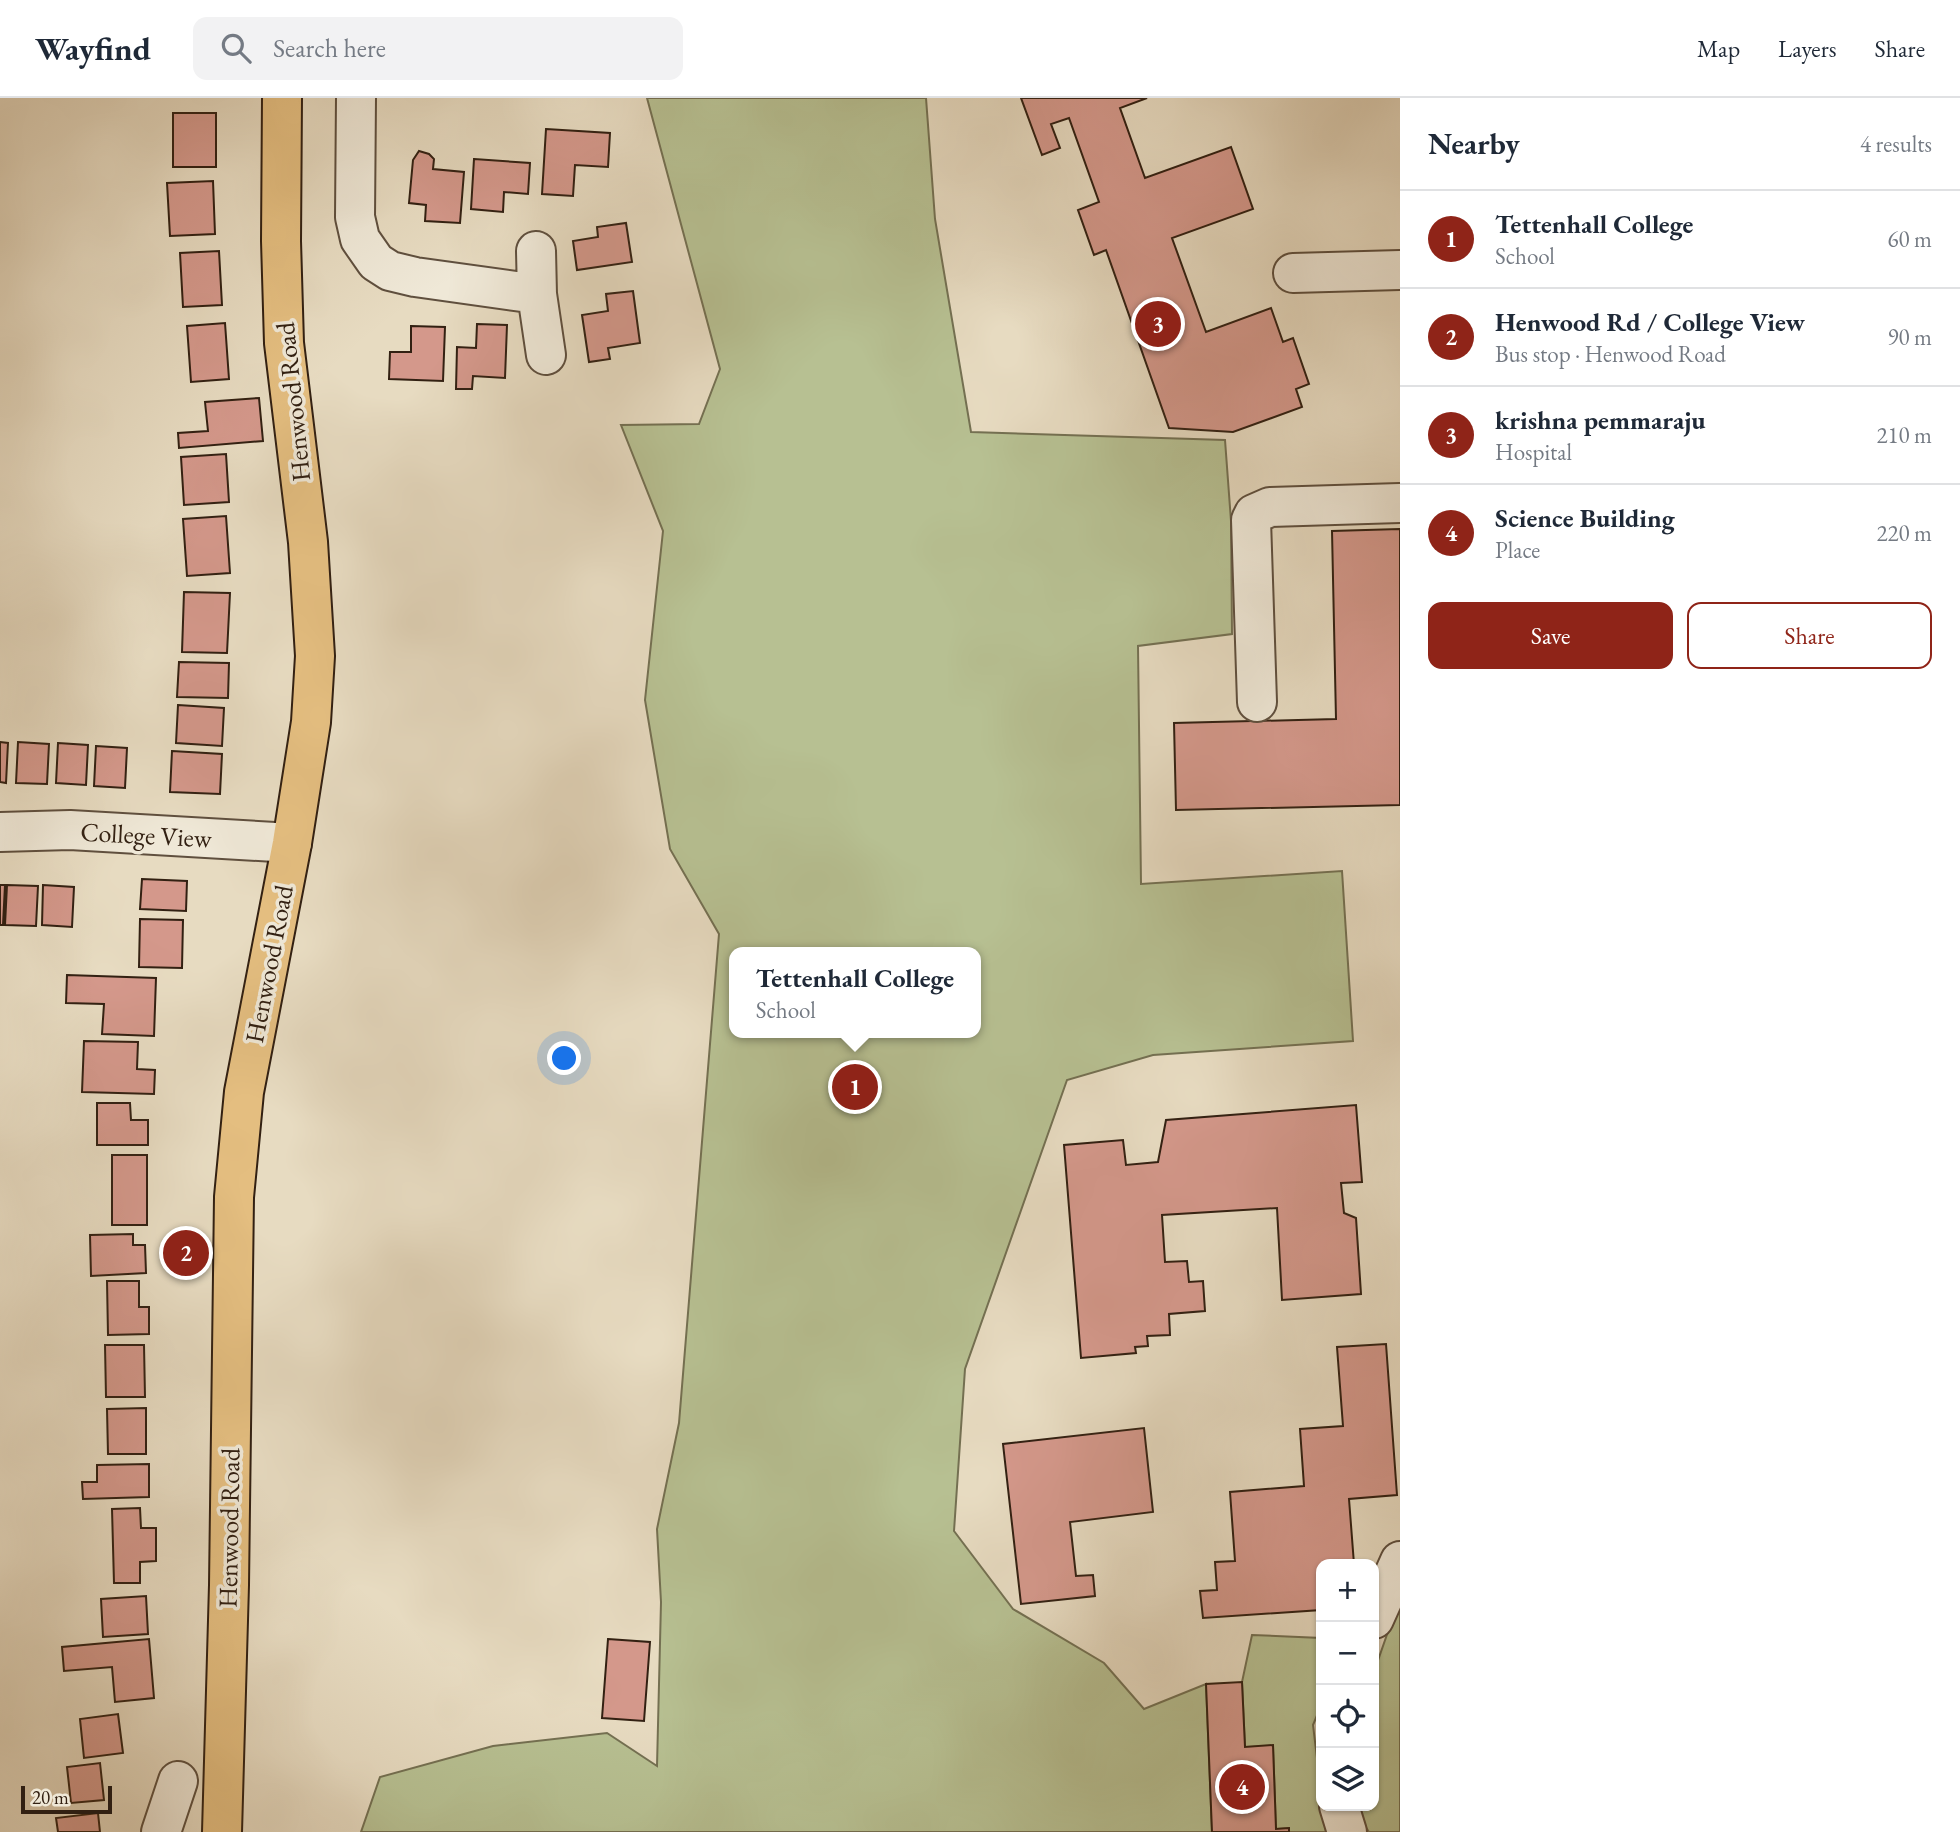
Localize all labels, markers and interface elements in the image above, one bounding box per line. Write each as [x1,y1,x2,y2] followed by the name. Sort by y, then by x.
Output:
[193,17,683,80] search box
[35,27,151,70] text: Wayfind
[217,29,255,67] icon: search
[273,31,386,65] text: Search here
[1697,33,1740,64] text: Map
[1778,33,1837,64] text: Layers
[1875,33,1925,64] text: Share
[1428,124,1520,163] text: Nearby
[1860,129,1932,159] text: 4 results
[1495,207,1693,241] text: Tettenhall College
[1445,224,1457,254] text: 1
[1887,224,1932,254] text: 60 m
[1495,241,1555,271] text: School
[1135,298,1181,350] pin: 3
[1495,305,1805,339] text: Henwood Rd / College View
[268,320,318,483] street label: Henwood Road
[1445,322,1457,352] text: 2
[1887,322,1932,352] text: 90 m
[1495,339,1726,369] text: Bus stop · Henwood Road
[1495,403,1706,437] text: krishna pemmaraju
[1445,420,1457,450] text: 3
[1876,420,1932,450] text: 210 m
[1495,437,1572,467] text: Hospital
[1495,501,1675,535] text: Science Building
[1445,518,1457,548] text: 4
[1876,518,1932,548] text: 220 m
[1495,535,1540,565] text: Place
[1428,602,1673,669] button: Save
[1687,602,1932,669] button: Share
[79,815,213,855] street label: College View
[237,881,301,1046] street label: Henwood Road
[729,947,981,1038] popup
[756,961,954,995] text: Tettenhall College
[756,995,816,1025] text: School
[547,1041,581,1075] your location
[832,1061,878,1113] pin: 1
[163,1227,209,1279] pin: 2
[211,1447,247,1608] street label: Henwood Road
[1316,1559,1379,1811] map controls
[1316,1559,1379,1622] button: +
[1316,1622,1379,1685] button: −
[1316,1685,1379,1748] button: locate
[1316,1748,1379,1811] button: layers
[1219,1761,1265,1813] pin: 4
[21,1783,112,1815] scale bar
[32,1785,69,1810] text: 20 m

